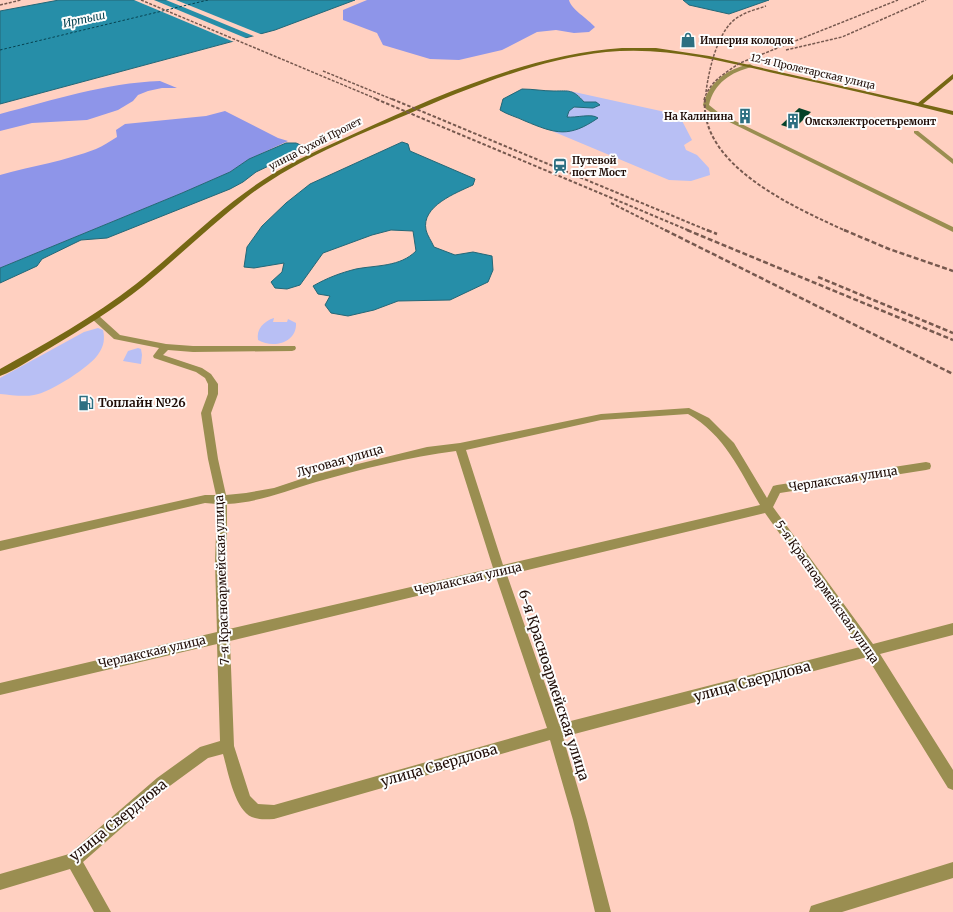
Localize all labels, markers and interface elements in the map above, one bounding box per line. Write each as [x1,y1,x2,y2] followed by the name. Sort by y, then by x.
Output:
[62,8,107,30] water label: Иртыш
[679,31,697,49] shop icon: Империя колодок
[700,34,794,47] place label: Империя колодок
[749,51,877,92] street label: 12-я Пролетарская улица
[736,107,754,125] building icon: На Калинина
[664,110,733,123] place label: На Калинина
[784,112,802,130] building icon: Омскэлектросетьремонт
[266,114,364,173] street label: улица Сухой Пролет
[805,115,936,128] place label: Омскэлектросетьремонт
[572,154,627,179] place label: Путевой пост Мост
[551,157,569,175] station icon: Путевой пост Мост
[77,394,95,412] fuel station icon: Топлайн №26
[98,395,186,410] place label: Топлайн №26
[295,441,385,480] street label: Луговая улица
[788,462,899,494] street label: Черлакская улица
[211,494,232,665] street label: 7-я Красноармейская улица
[772,517,883,666] street label: 5-я Красноармейская улица
[413,559,524,598] street label: Черлакская улица
[515,587,594,783] street label: 6-я Красноармейская улица
[97,632,208,671] street label: Черлакская улица
[692,657,813,705] street label: улица Свердлова
[379,740,500,790] street label: улица Свердлова
[66,775,171,865] street label: улица Свердлова

